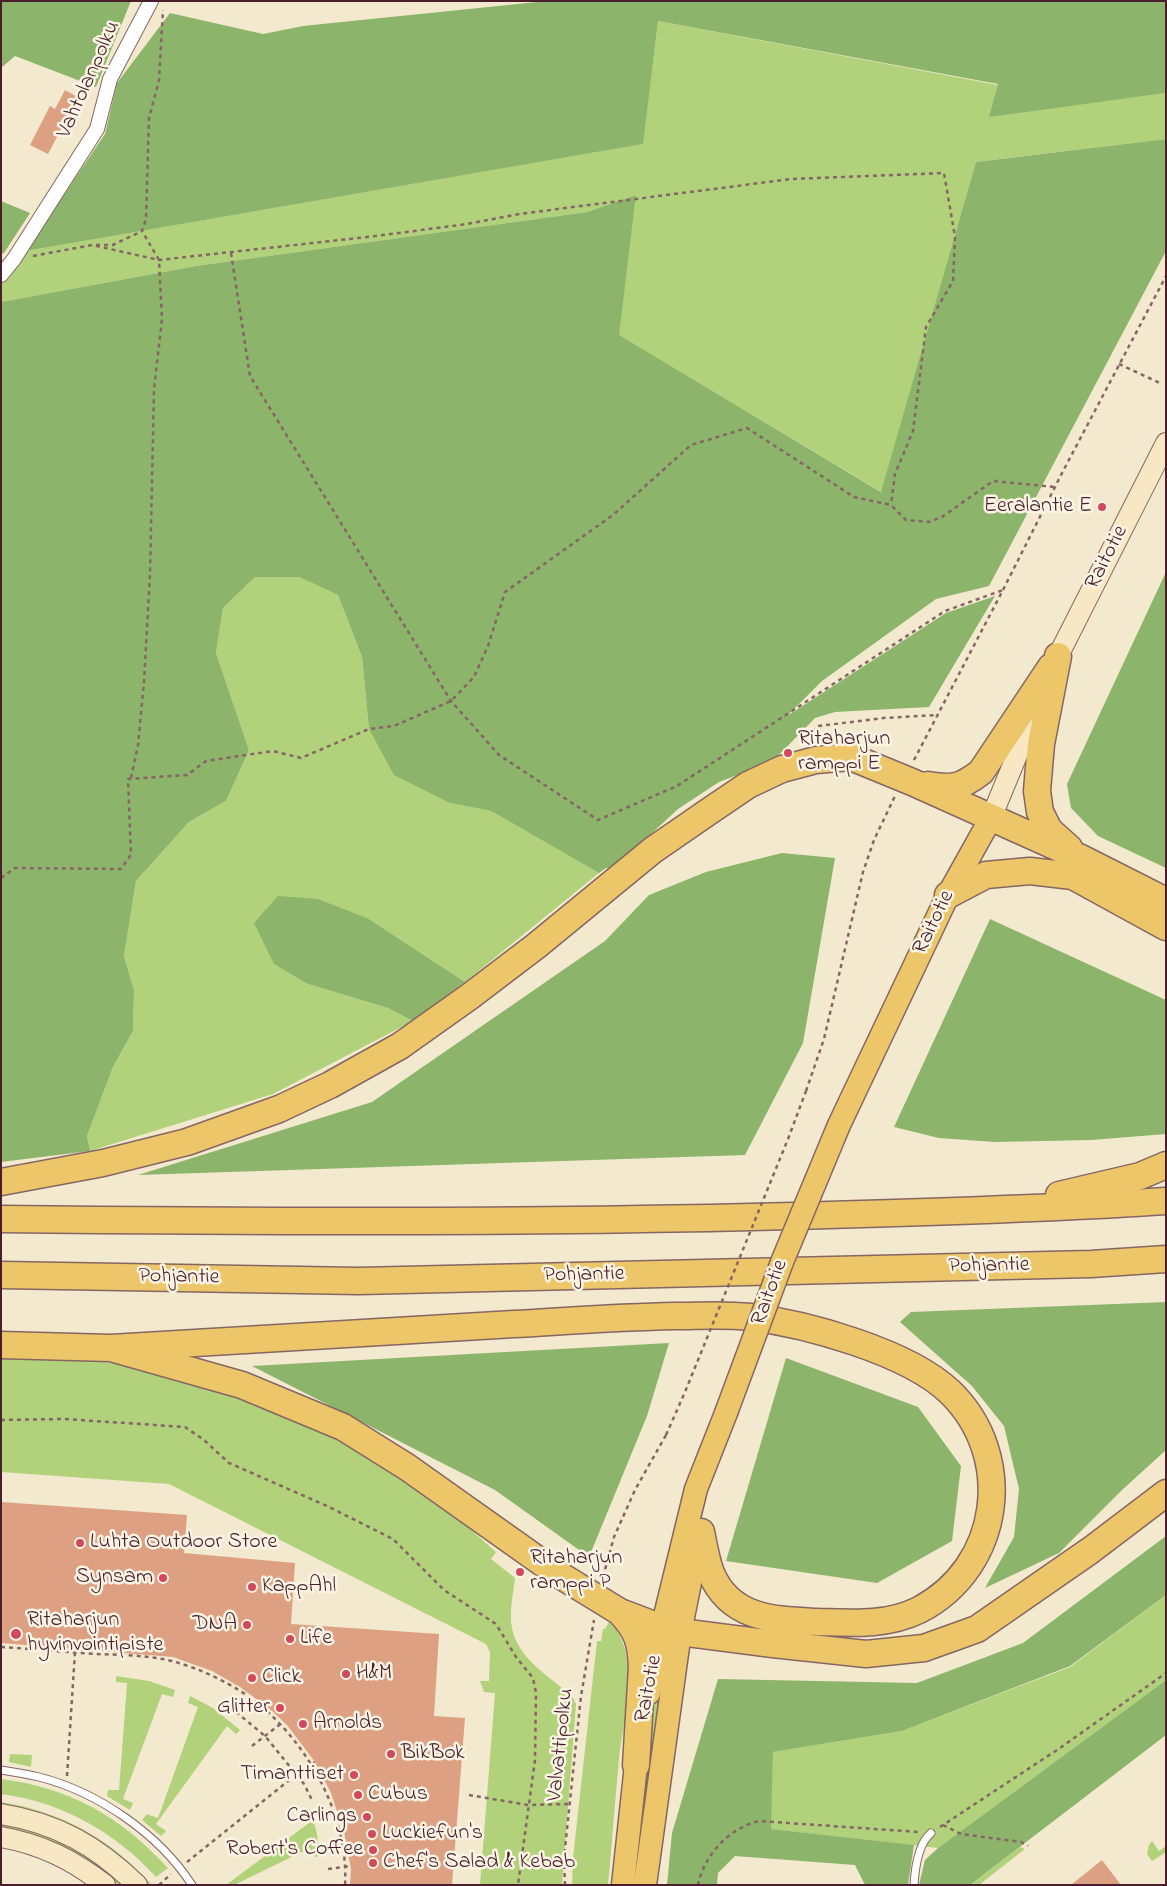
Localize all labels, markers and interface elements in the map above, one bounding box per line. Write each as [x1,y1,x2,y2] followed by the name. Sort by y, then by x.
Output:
[52,17,128,143] street label: Vahtolanpolku
[984,494,1092,520] place label: Eeralantie E
[1096,501,1108,513] marker: Eeralantie E
[1081,522,1135,594] street label: Raitotie
[798,727,890,778] place label: Ritaharjun ramppi E
[782,747,794,759] marker: Ritaharjun ramppi E
[908,887,962,959] street label: Raitotie
[948,1253,1030,1281] street label: Pohjantie
[747,1257,795,1329] street label: Raitotie
[543,1262,625,1290] street label: Pohjantie
[138,1264,220,1292] street label: Pohjantie
[90,1530,277,1556] place label: Luhta Outdoor Store
[74,1537,86,1549] marker: Luhta Outdoor Store
[530,1546,622,1598] place label: Ritaharjun ramppi P
[76,1565,153,1591] place label: Synsam
[514,1566,526,1578] marker: Ritaharjun ramppi P
[157,1572,169,1584] marker: Synsam
[262,1574,336,1600] place label: KappAhl
[246,1581,258,1593] marker: KappAhl
[27,1608,163,1660] place label: Ritaharjun hyvinvointipiste
[192,1612,237,1638] place label: DNA
[241,1619,253,1631] marker: DNA
[300,1626,332,1652] place label: Life
[9,1627,23,1641] marker: Ritaharjun hyvinvointipiste
[284,1633,296,1645] marker: Life
[631,1653,669,1725] street label: Raitotie
[356,1661,392,1687] place label: H&M
[262,1665,301,1691] place label: Click
[340,1668,352,1680] marker: H&M
[246,1672,258,1684] marker: Click
[543,1687,581,1803] street label: Valvattipolku
[217,1695,270,1721] place label: Glitter
[274,1702,286,1714] marker: Glitter
[313,1711,382,1737] place label: Arnolds
[297,1718,309,1730] marker: Arnolds
[401,1741,465,1767] place label: BikBok
[385,1748,397,1760] marker: BikBok
[240,1762,344,1788] place label: Timanttiset
[348,1769,360,1781] marker: Timanttiset
[368,1782,428,1808] place label: Cubus
[352,1789,364,1801] marker: Cubus
[287,1804,357,1830] place label: Carlings
[361,1811,373,1823] marker: Carlings
[382,1821,483,1847] place label: Luckiefun's
[366,1828,378,1840] marker: Luckiefun's
[226,1837,363,1863] place label: Robert's Coffee
[367,1844,379,1856] marker: Robert's Coffee
[383,1850,575,1876] place label: Chef's Salad & Kebab
[367,1857,379,1869] marker: Chef's Salad & Kebab

